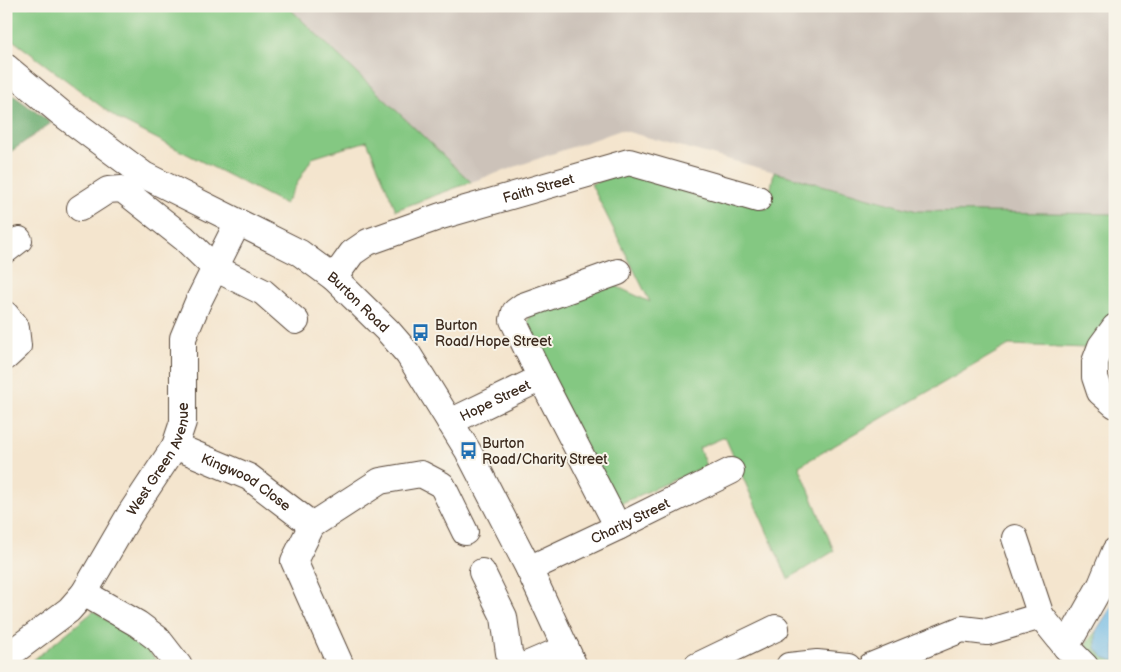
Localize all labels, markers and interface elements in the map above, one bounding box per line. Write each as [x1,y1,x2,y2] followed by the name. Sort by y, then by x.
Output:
[501,170,577,207] street label: Faith Street
[324,268,392,336] street label: Burton Road
[435,317,552,350] place label: Burton Road/Hope Street
[411,323,431,343] bus stop icon: Burton Road/Hope Street
[457,376,534,425] street label: Hope Street
[124,403,193,519] street label: West Green Avenue
[482,435,608,468] place label: Burton Road/Charity Street
[458,441,478,461] bus stop icon: Burton Road/Charity Street
[198,450,294,515] street label: Kingwood Close
[588,494,673,548] street label: Charity Street

